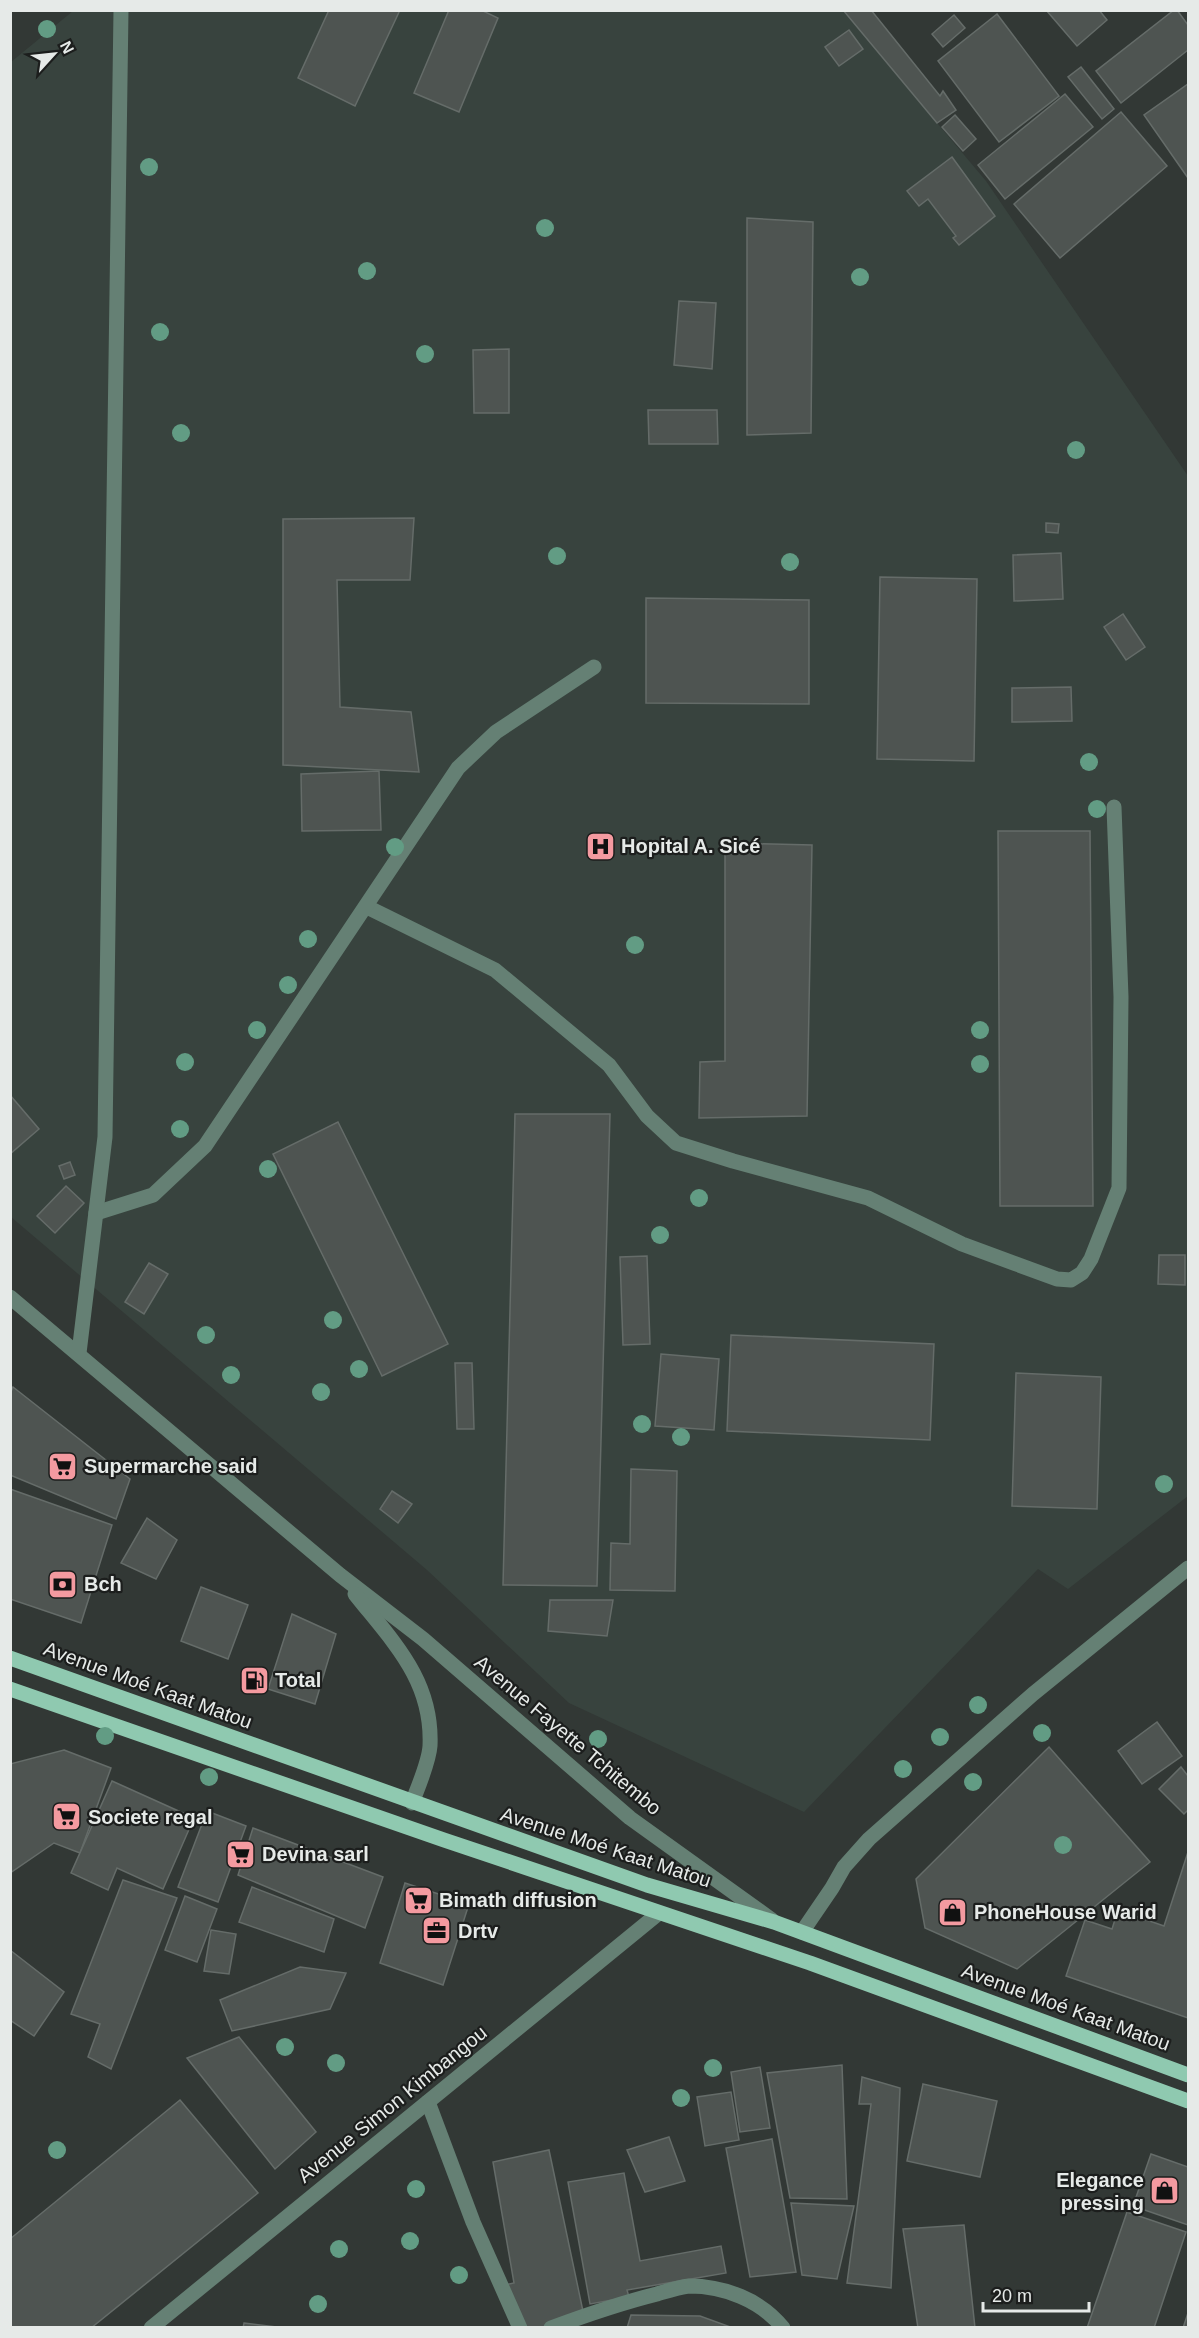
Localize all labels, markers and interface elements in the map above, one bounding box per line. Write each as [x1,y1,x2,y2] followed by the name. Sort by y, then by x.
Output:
[24,24,84,84] north arrow
[57,38,77,56] text: N
[584,830,616,862] hospital icon: Hopital A. Sicé
[621,835,760,857] place label: Hopital A. Sicé
[47,1450,79,1482] supermarket icon: Supermarche said
[84,1455,257,1477] place label: Supermarche said
[47,1568,79,1600] bank icon: Bch
[84,1573,122,1595] place label: Bch
[41,1637,255,1733] street label: Avenue Moé Kaat Matou
[471,1651,665,1819] street label: Avenue Fayette Tchitembo
[238,1664,270,1696] fuel station icon: Total
[275,1669,321,1691] place label: Total
[51,1801,83,1833] supermarket icon: Societe regal
[498,1803,714,1891] street label: Avenue Moé Kaat Matou
[88,1806,213,1828] place label: Societe regal
[225,1838,257,1870] supermarket icon: Devina sarl
[262,1843,369,1865] place label: Devina sarl
[402,1884,434,1916] supermarket icon: Bimath diffusion
[439,1889,597,1911] place label: Bimath diffusion
[937,1896,969,1928] shop icon: PhoneHouse Warid
[974,1901,1157,1923] place label: PhoneHouse Warid
[421,1915,453,1947] office icon: Drtv
[458,1920,499,1942] place label: Drtv
[959,1959,1173,2055] street label: Avenue Moé Kaat Matou
[293,2021,491,2187] street label: Avenue Simon Kimbangou
[1056,2169,1144,2214] place label: Elegance pressing
[1149,2175,1181,2207] shop icon: Elegance pressing
[983,2275,1090,2313] scale bar
[992,2286,1032,2306] text: 20 m

